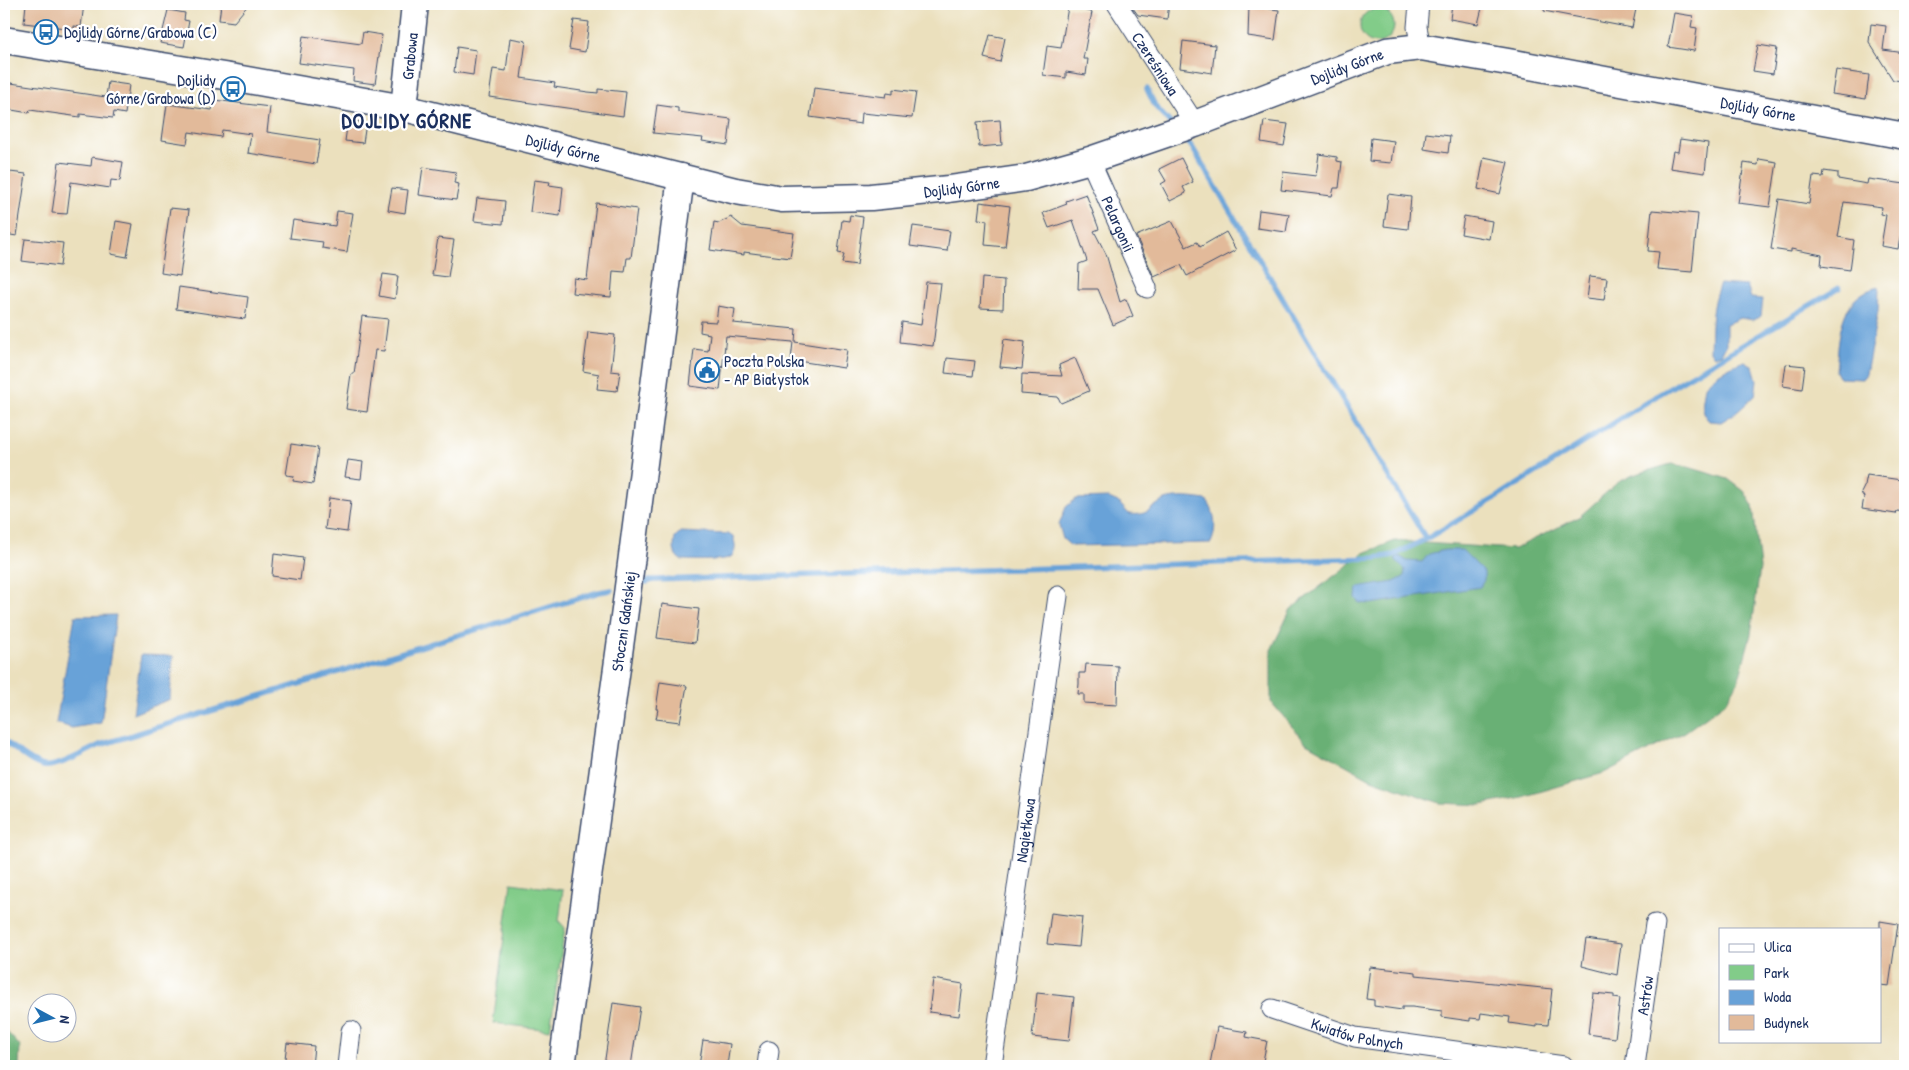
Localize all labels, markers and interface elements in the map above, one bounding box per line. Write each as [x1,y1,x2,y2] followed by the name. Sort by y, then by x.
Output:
[33,19,59,45] bus stop icon: Dojlidy Górne/Grabowa (C)
[64,21,217,43] place label: Dojlidy Górne/Grabowa (C)
[1127,27,1184,100] street label: Czereśniowa
[396,32,423,81] street label: Grabowa
[1307,42,1387,90] street label: Dojlidy Górne
[106,69,216,109] place label: Dojlidy Górne/Grabowa (D)
[220,76,246,102] bus stop icon: Dojlidy Górne/Grabowa (D)
[1719,91,1799,127] street label: Dojlidy Górne
[342,106,473,135] district label: DOJLIDY GÓRNE
[524,128,604,168] street label: Dojlidy Górne
[923,171,1002,203] street label: Dojlidy Górne
[1096,193,1140,255] street label: Pelargonii
[724,350,809,390] place label: Poczta Polska - AP Białystok
[694,357,720,383] public building icon: Poczta Polska - AP Białystok
[606,570,641,673] street label: Stoczni Gdańskiej
[1010,797,1040,864] street label: Nagietkowa
[1719,928,1882,1042] legend
[1764,936,1791,957] text: Ulica
[1764,962,1789,983] text: Park
[1631,975,1659,1017] street label: Astrów
[1764,986,1791,1007] text: Woda
[28,992,78,1042] north arrow
[1308,1012,1405,1055] street label: Kwiatów Polnych
[1764,1012,1809,1033] text: Budynek
[55,1015,75,1025] text: N

